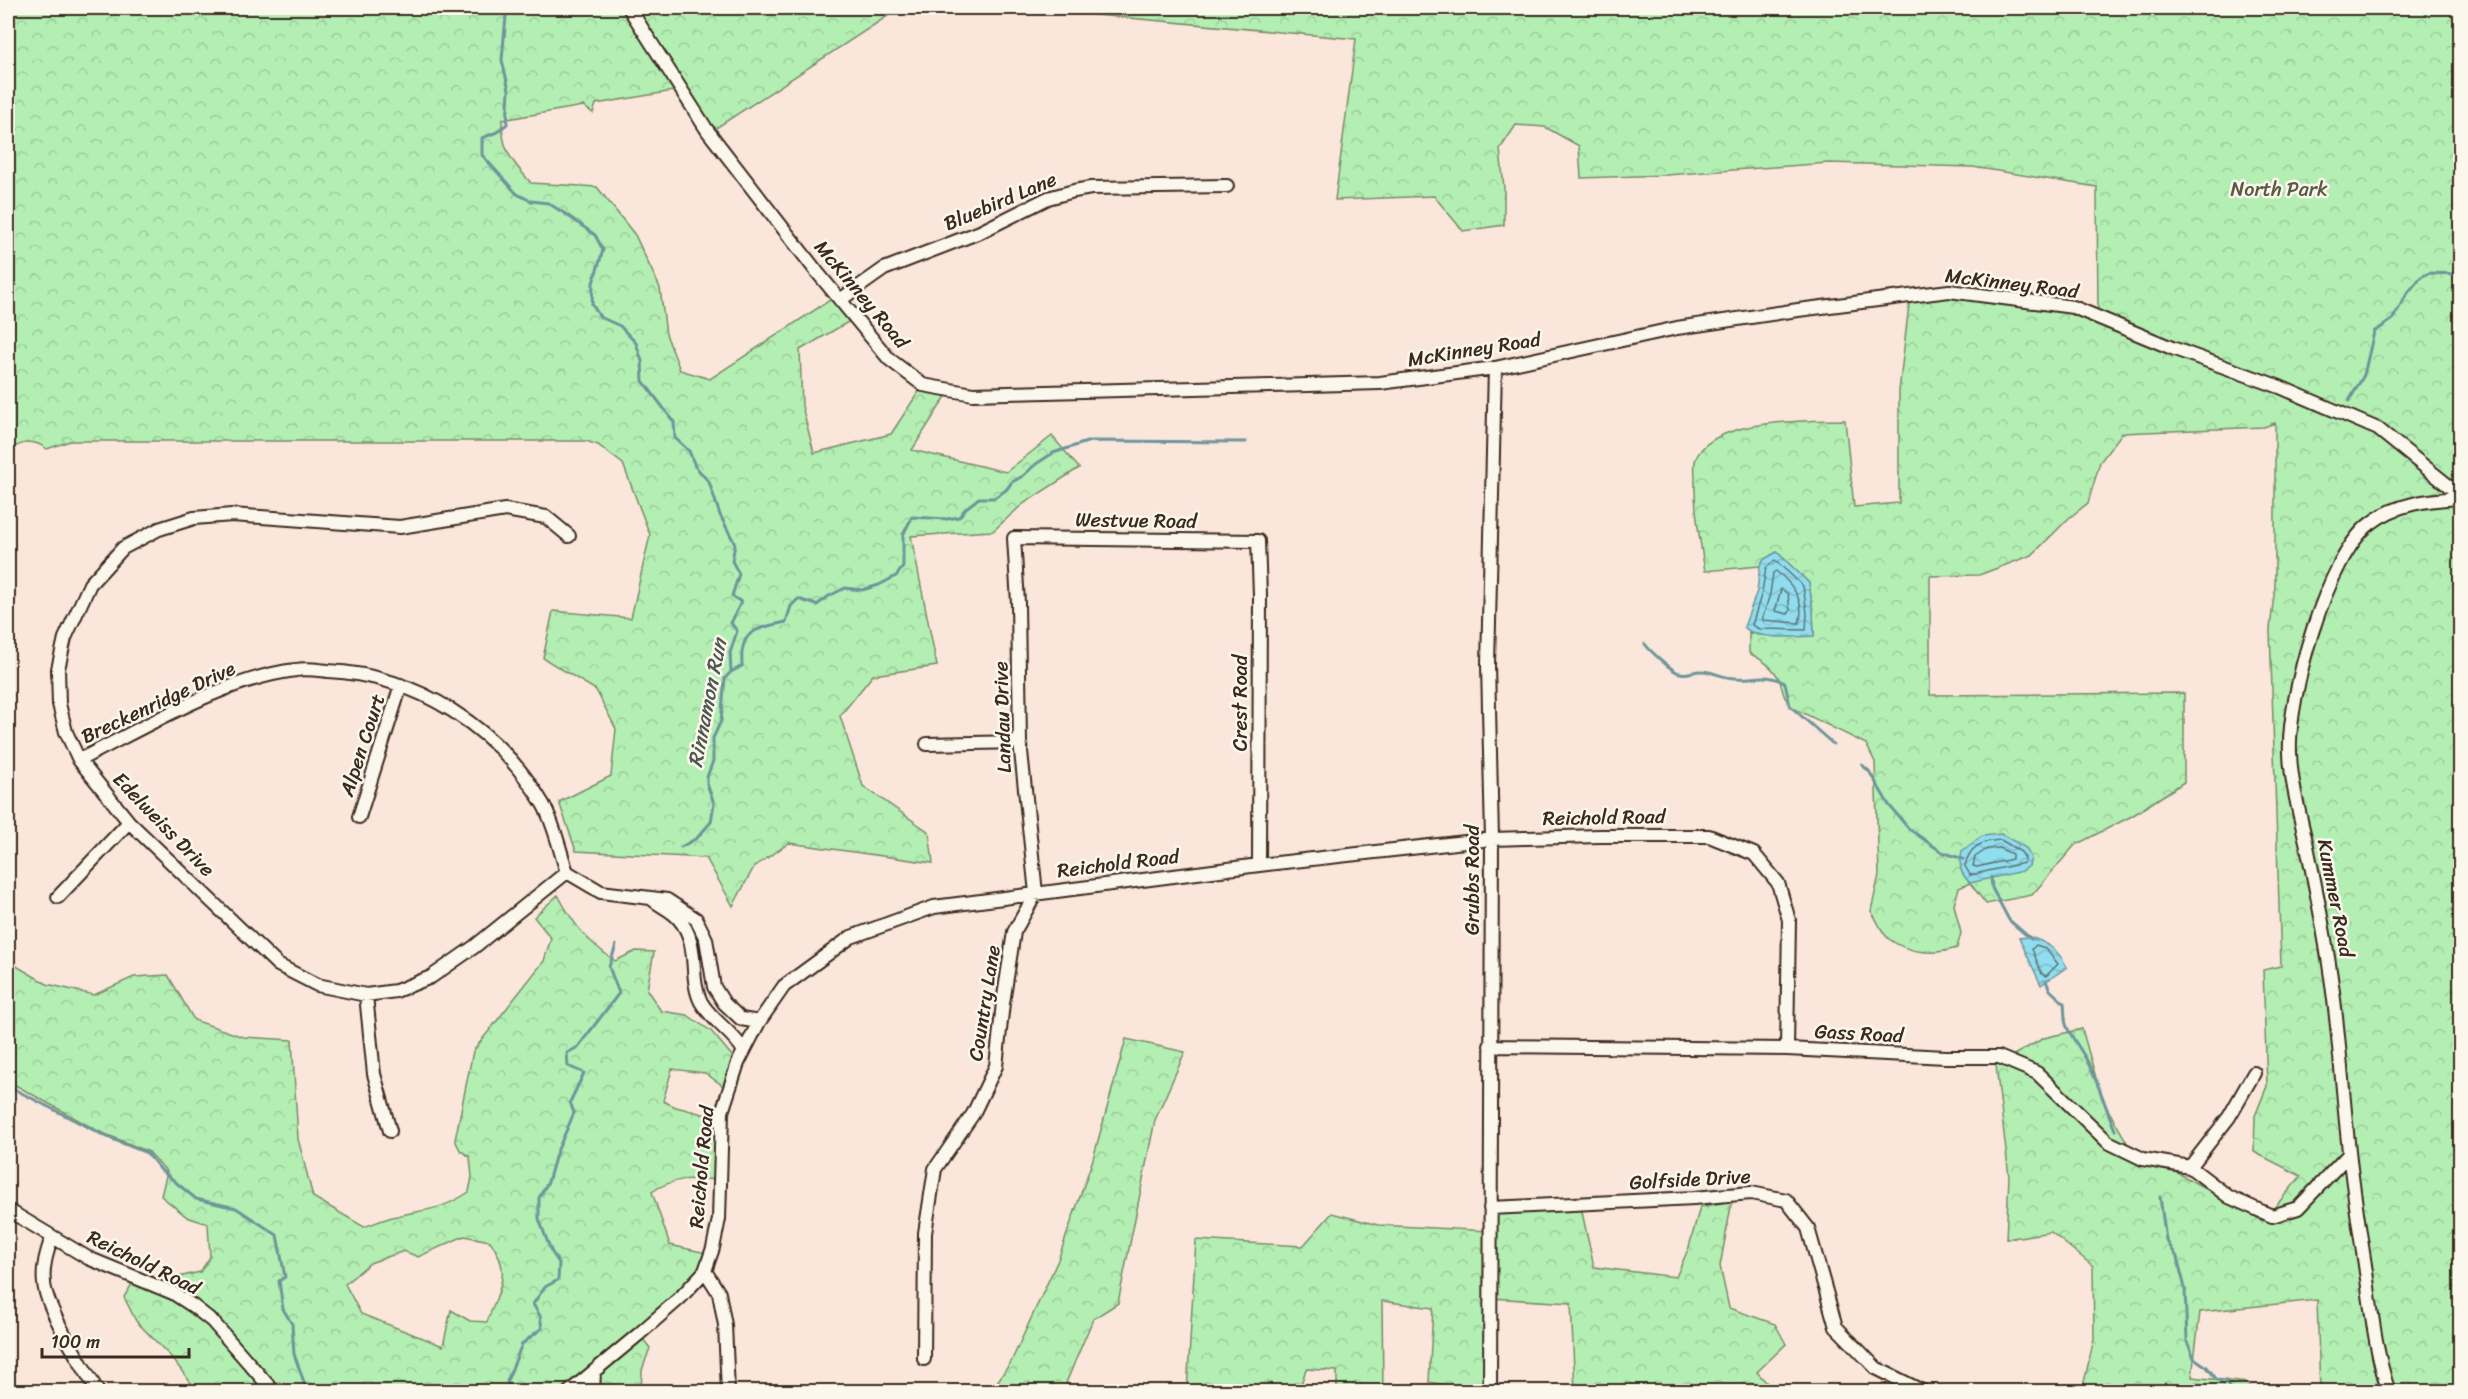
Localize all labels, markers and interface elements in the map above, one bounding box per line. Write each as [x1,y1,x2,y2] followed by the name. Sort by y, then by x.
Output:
[938,162,1062,241] street label: Bluebird Lane
[2230,172,2328,207] park label: North Park
[805,232,919,358] street label: McKinney Road
[1943,258,2082,309] street label: McKinney Road
[1405,321,1544,377] street label: McKinney Road
[1075,502,1198,539] street label: Westvue Road
[676,633,739,771] water label: Rinnamon Run
[75,651,242,754] street label: Breckenridge Drive
[1223,653,1258,751] street label: Crest Road
[983,660,1022,773] street label: Landau Drive
[329,689,396,802] street label: Alpen Court
[104,763,224,885] street label: Edelweiss Drive
[1542,799,1667,836] street label: Reichold Road
[1455,824,1490,935] street label: Grubbs Road
[2307,836,2364,962] street label: Kummer Road
[1055,838,1182,888] street label: Reichold Road
[958,943,1011,1064] street label: Country Lane
[1814,1014,1906,1053] street label: Gass Road
[679,1103,724,1230] street label: Reichold Road
[1629,1159,1752,1200] street label: Golfside Drive
[81,1220,208,1306] street label: Reichold Road
[42,1321,189,1359] scale bar
[51,1326,100,1358] text: 100 m

